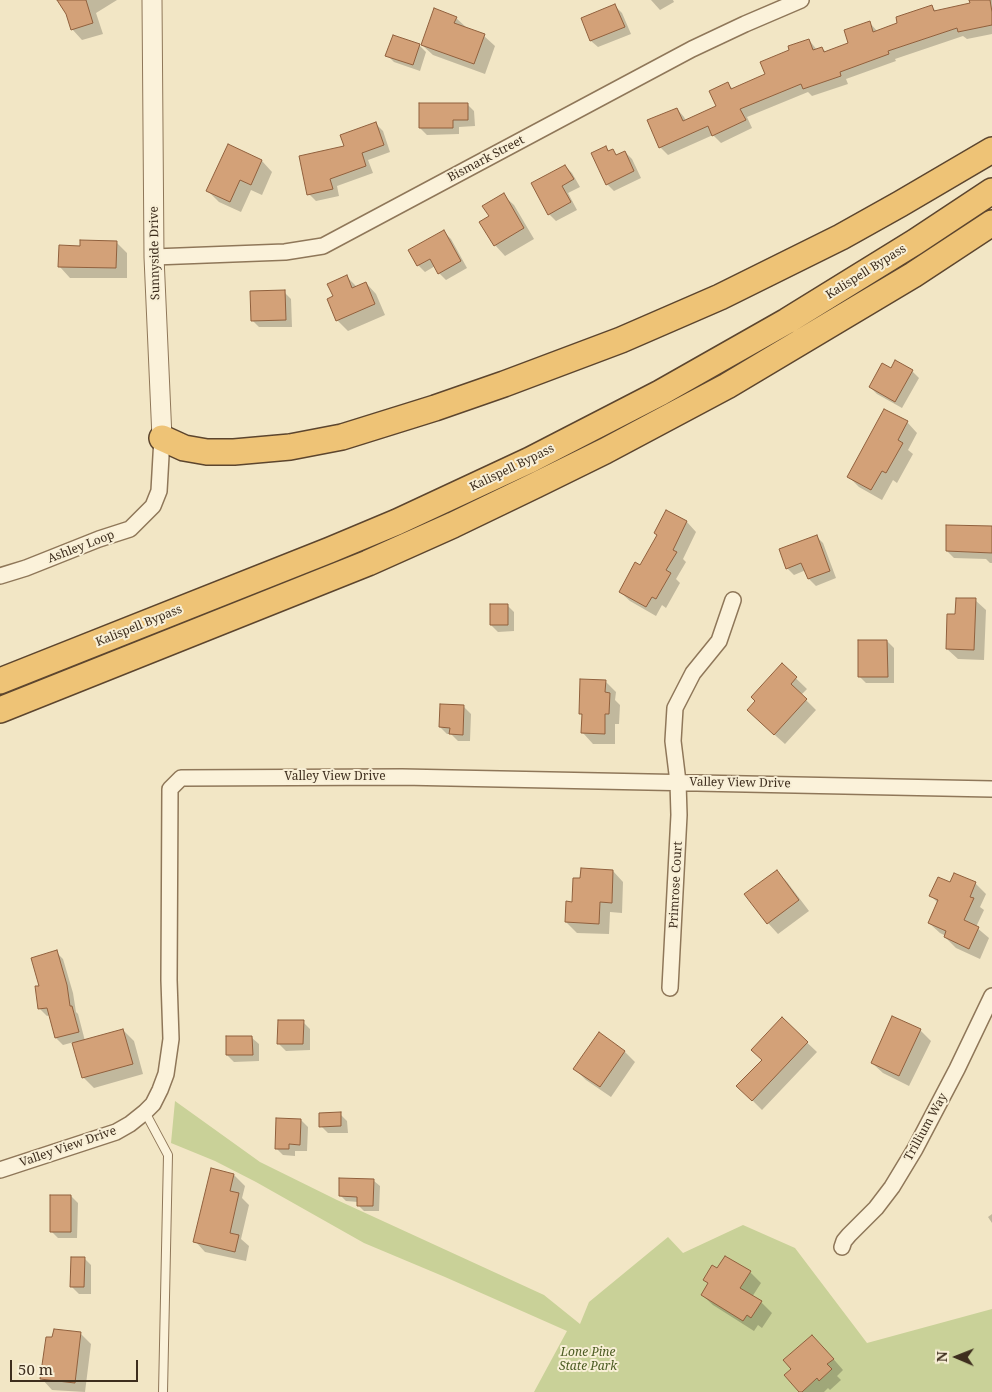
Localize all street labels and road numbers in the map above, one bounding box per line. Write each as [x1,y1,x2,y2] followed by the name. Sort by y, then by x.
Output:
[445,133,527,185] street label: Bismark Street
[147,206,163,300] street label: Sunnyside Drive
[823,242,909,302] street label: Kalispell Bypass
[468,441,556,495] street label: Kalispell Bypass
[46,528,116,566] street label: Ashley Loop
[94,602,184,650] street label: Kalispell Bypass
[284,770,386,784] street label: Valley View Drive
[689,775,791,791] street label: Valley View Drive
[667,841,685,929] street label: Primrose Court
[901,1091,951,1163] street label: Trillium Way
[18,1124,118,1170] street label: Valley View Drive

